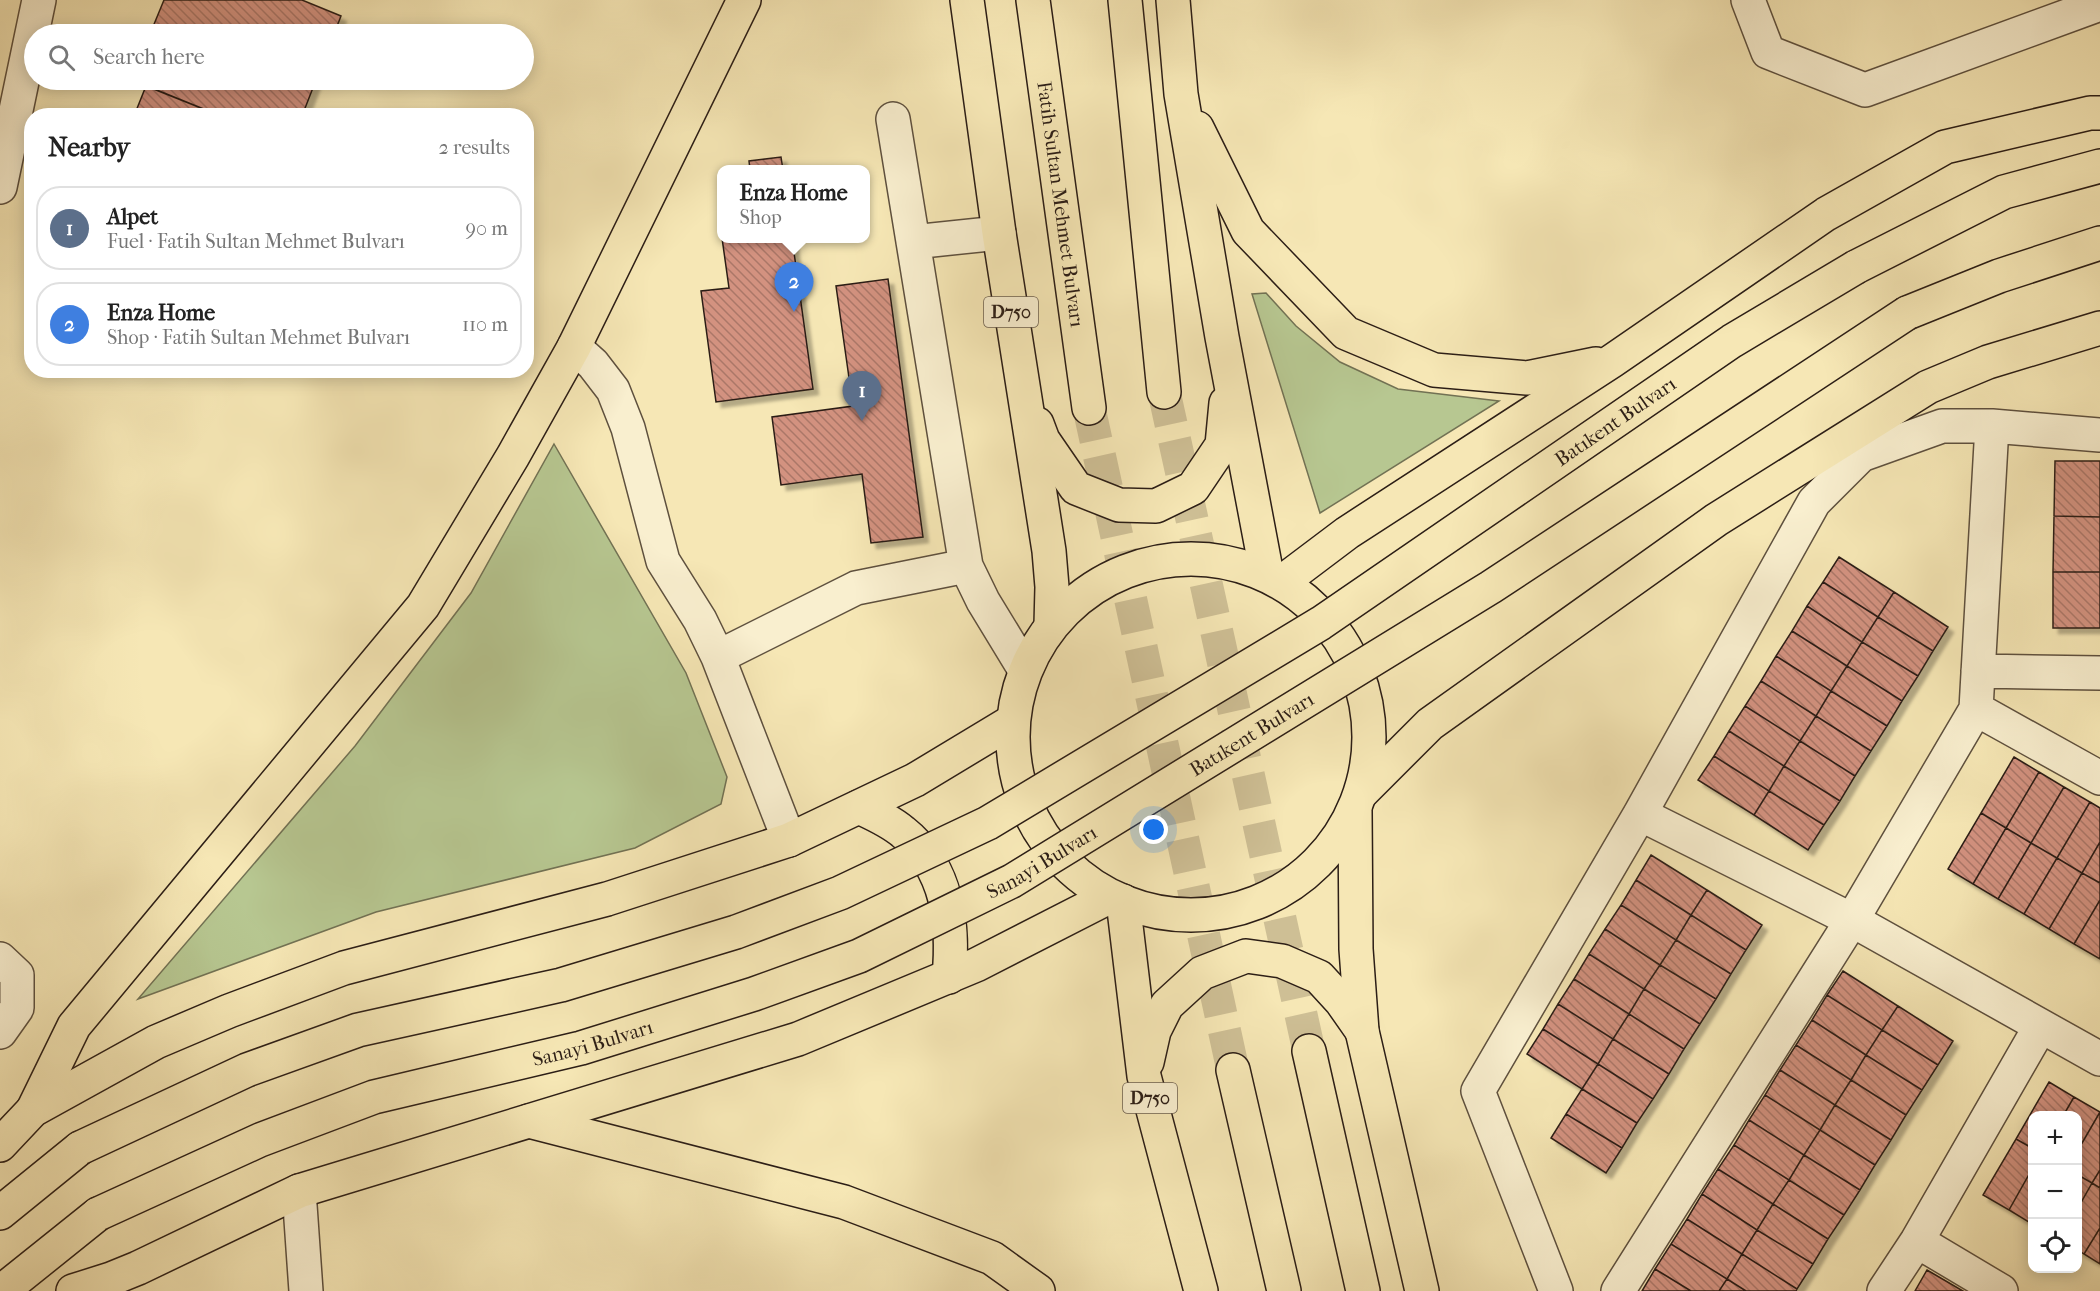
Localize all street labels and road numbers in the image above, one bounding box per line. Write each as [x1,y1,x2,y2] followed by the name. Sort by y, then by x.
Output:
[1033,80,1089,329] street label: Fatih Sultan Mehmet Bulvarı
[984,297,1038,327] road number: D750
[1550,372,1680,471] street label: Batıkent Bulvarı
[1185,687,1318,781] street label: Batıkent Bulvarı
[983,820,1101,903] street label: Sanayi Bulvarı
[530,1015,656,1071] street label: Sanayi Bulvarı
[1123,1083,1177,1113] road number: D750

